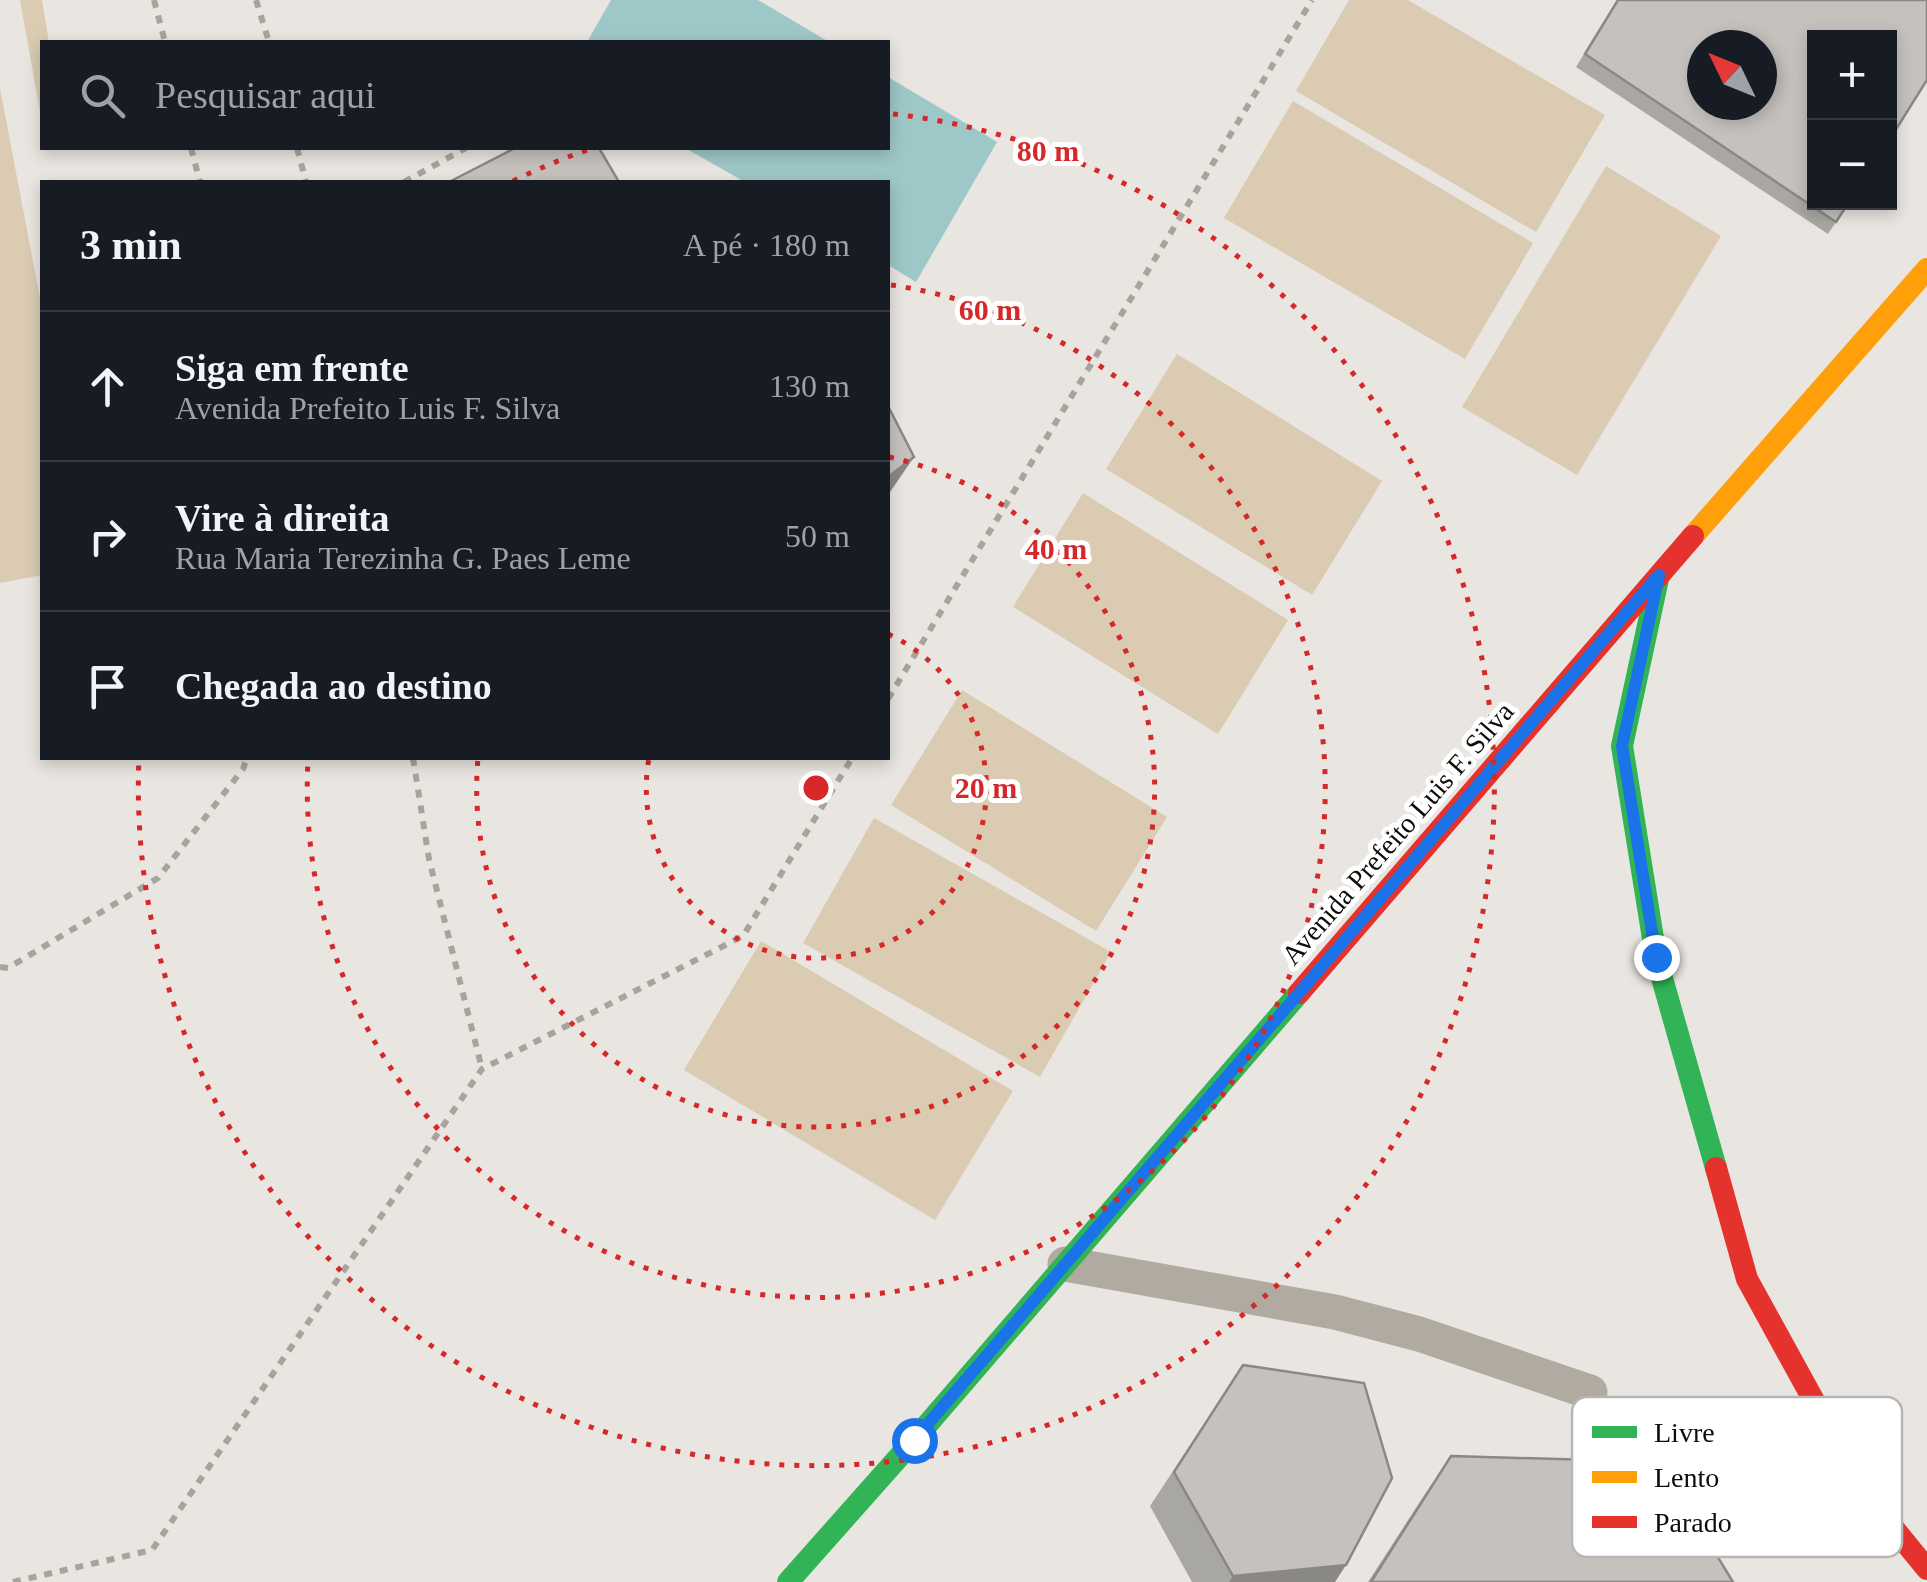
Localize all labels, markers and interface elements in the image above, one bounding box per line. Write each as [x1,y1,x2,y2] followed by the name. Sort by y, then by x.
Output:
[1687,30,1777,120] north arrow
[1807,30,1897,210] map controls
[1807,30,1897,120] button: +
[40,40,890,150] search box
[75,68,130,123] icon: search
[155,74,376,116] text: Pesquisar aqui
[1807,120,1897,210] button: −
[1017,134,1079,167] text: 80 m
[80,222,182,268] text: 3 min
[683,227,850,263] text: A pé · 180 m
[959,293,1021,326] text: 60 m
[175,347,409,389] text: Siga em frente
[80,359,135,414] icon: ahead
[769,368,850,404] text: 130 m
[175,390,560,426] text: Avenida Prefeito Luis F. Silva
[175,497,390,539] text: Vire à direita
[80,509,135,564] icon: right
[785,518,850,554] text: 50 m
[1025,532,1087,565] text: 40 m
[175,540,631,576] text: Rua Maria Terezinha G. Paes Leme
[80,659,135,714] icon: arrive
[175,665,492,707] text: Chegada ao destino
[1275,696,1520,971] street label: Avenida Prefeito Luis F. Silva
[798,770,834,806] centre of rings
[955,771,1017,804] text: 20 m
[1634,935,1680,981] route end
[1572,1397,1902,1557] legend
[1654,1417,1715,1448] text: Livre
[892,1418,938,1464] route start
[1654,1462,1719,1493] text: Lento
[1654,1507,1732,1538] text: Parado

